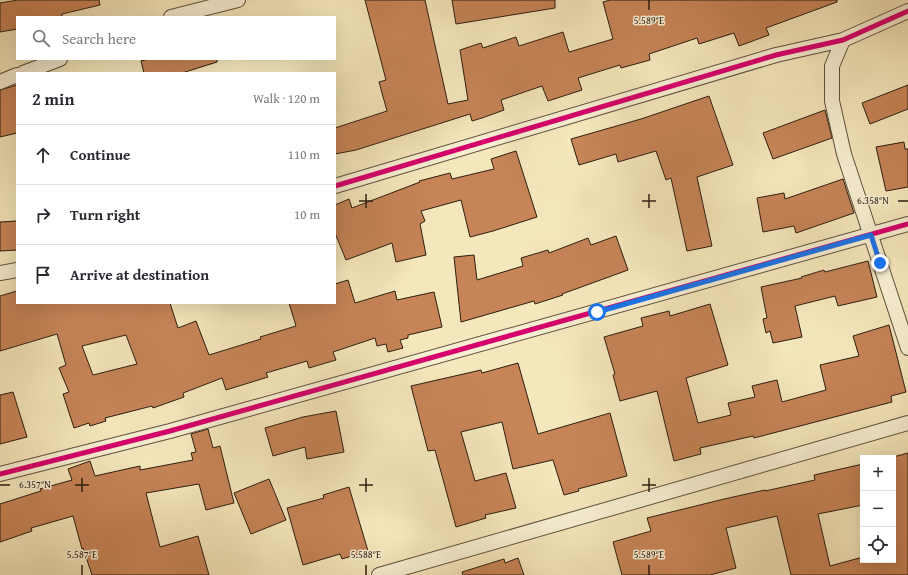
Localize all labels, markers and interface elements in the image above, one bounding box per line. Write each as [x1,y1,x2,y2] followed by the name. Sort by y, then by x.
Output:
[634,13,664,28] text: 5.589°E
[16,16,336,60] search box
[30,27,52,49] icon: search
[62,28,136,49] text: Search here
[32,86,74,111] text: 2 min
[253,89,320,108] text: Walk · 120 m
[32,144,54,166] icon: ahead
[70,144,131,165] text: Continue
[288,145,320,164] text: 110 m
[857,193,889,208] text: 6.358°N
[32,204,54,226] icon: right
[70,204,141,225] text: Turn right
[294,205,320,224] text: 10 m
[871,254,889,272] route end
[32,264,54,286] icon: arrive
[70,264,209,285] text: Arrive at destination
[588,303,606,321] route start
[860,455,896,563] map controls
[860,455,896,491] button: +
[19,477,51,492] text: 6.357°N
[860,491,896,527] button: −
[860,527,896,563] button: locate
[67,547,97,562] text: 5.587°E
[351,547,381,562] text: 5.588°E
[634,547,664,562] text: 5.589°E

